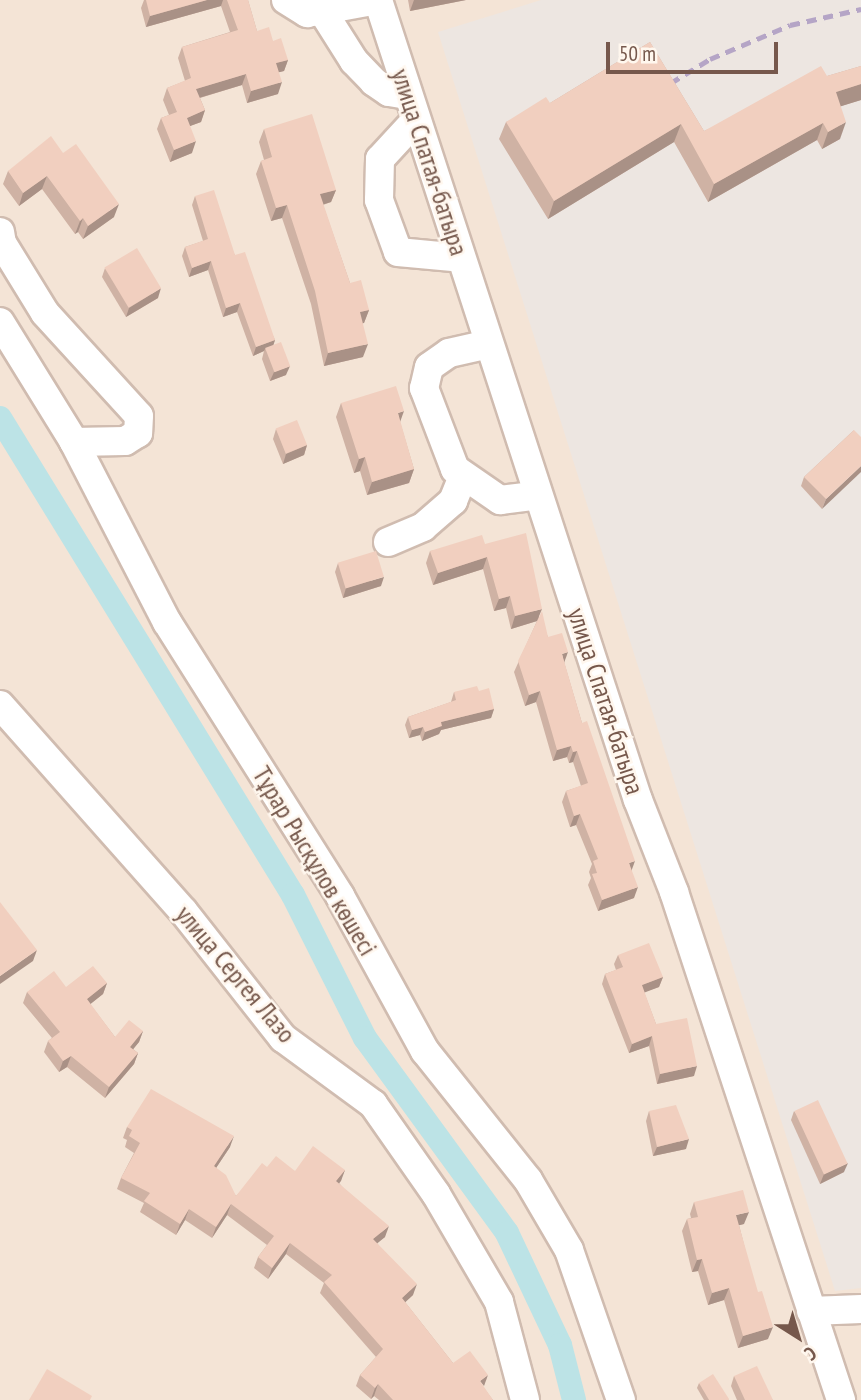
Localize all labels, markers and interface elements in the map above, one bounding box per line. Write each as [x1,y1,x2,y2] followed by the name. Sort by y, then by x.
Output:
[609,28,780,72] scale bar
[619,40,656,67] text: 50 m
[385,65,475,259] street label: улица Спатая-батыра
[561,604,651,798] street label: улица Спатая-батыра
[246,761,384,961] street label: Тұрар Рысқұлов көшесі
[170,899,302,1049] street label: улица Сергея Лазо
[763,1302,833,1372] north arrow
[800,1342,821,1366] text: С

